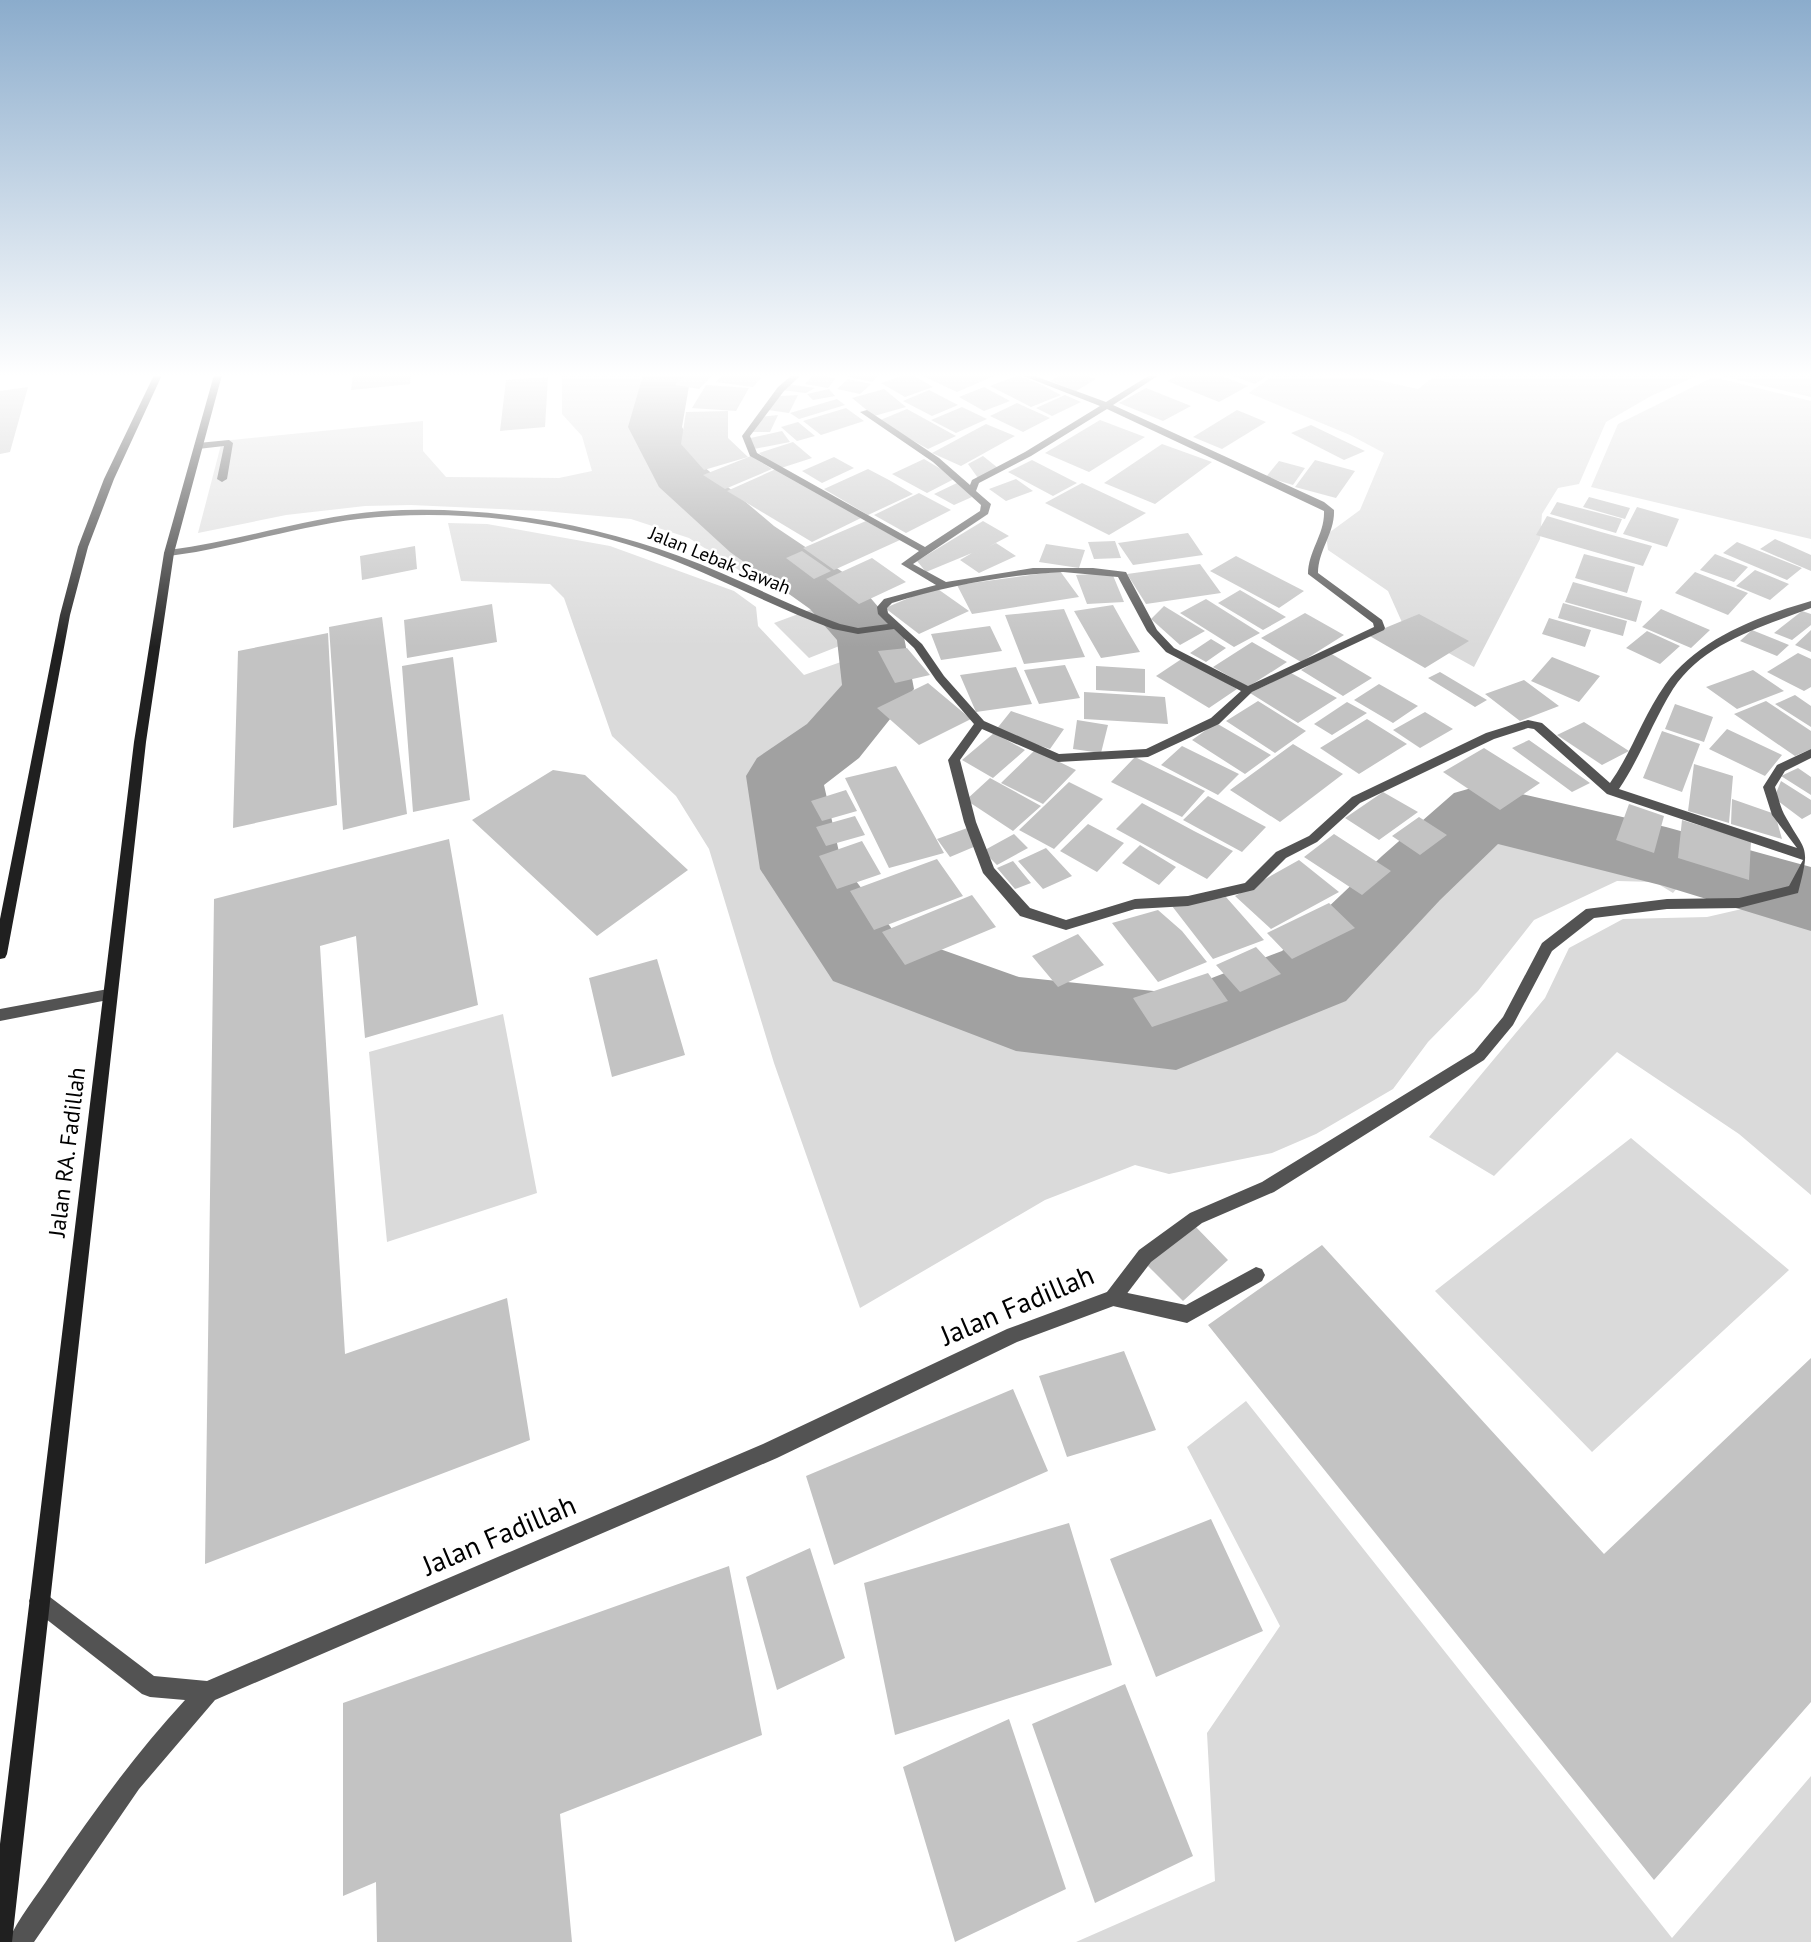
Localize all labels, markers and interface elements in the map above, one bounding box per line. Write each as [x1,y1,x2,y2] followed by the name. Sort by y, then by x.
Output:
[645,520,794,599] street label: Jalan Lebak Sawah
[42,1065,91,1239] street label: Jalan RA. Fadillah
[933,1256,1099,1354] street label: Jalan Fadillah
[415,1486,581,1584] street label: Jalan Fadillah

